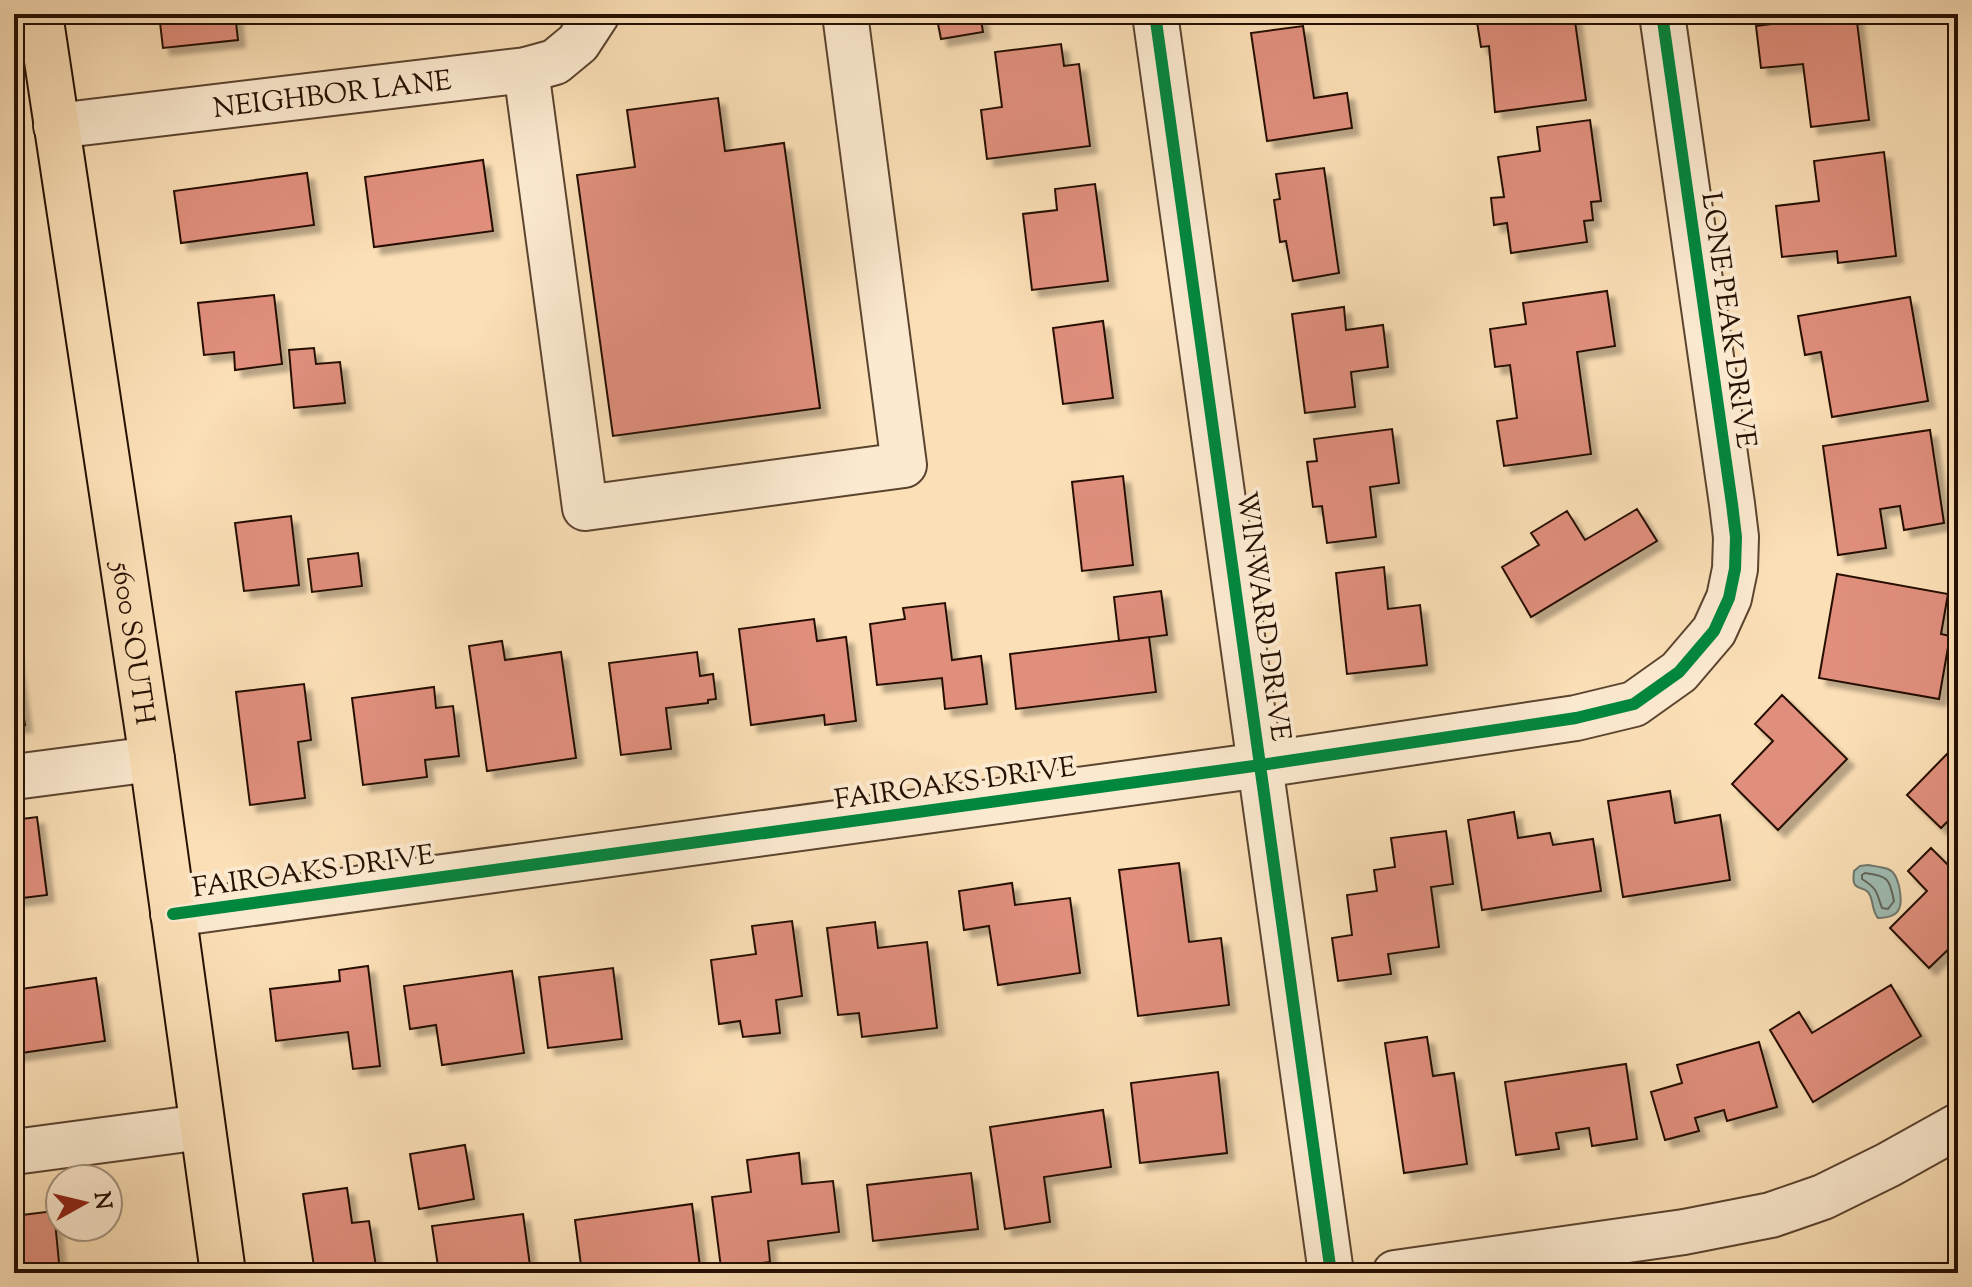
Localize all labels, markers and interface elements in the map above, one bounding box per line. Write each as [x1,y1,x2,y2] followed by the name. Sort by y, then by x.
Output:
[211,62,454,130] street label: NEIGHBOR LANE
[1689,190,1765,451] street label: LONE PEAK DRIVE
[1225,489,1299,744] street label: WINWARD DRIVE
[99,557,164,728] street label: 5600 SOUTH
[832,748,1079,822] street label: FAIROAKS DRIVE
[190,836,437,910] street label: FAIROAKS DRIVE
[44,1163,124,1243] north arrow
[84,1190,118,1212] text: N

